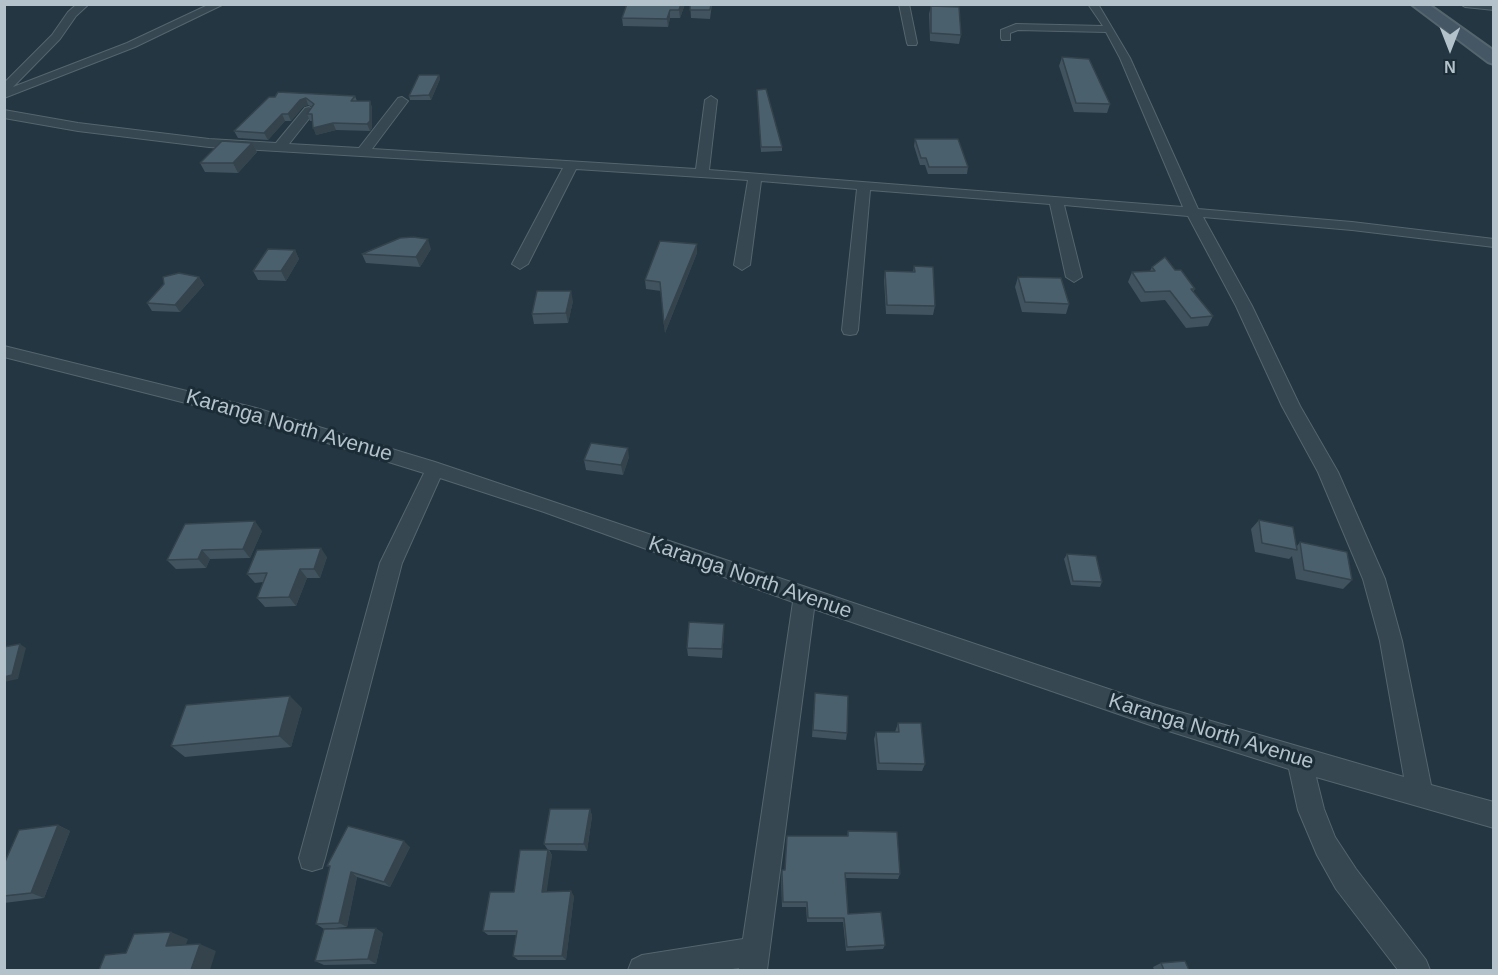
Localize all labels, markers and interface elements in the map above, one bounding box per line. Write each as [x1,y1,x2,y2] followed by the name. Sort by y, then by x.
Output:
[1420,18,1480,78] north arrow
[1444,58,1456,75] text: N
[183,384,395,468] street label: Karanga North Avenue
[645,531,855,625] street label: Karanga North Avenue
[1105,689,1317,775] street label: Karanga North Avenue

